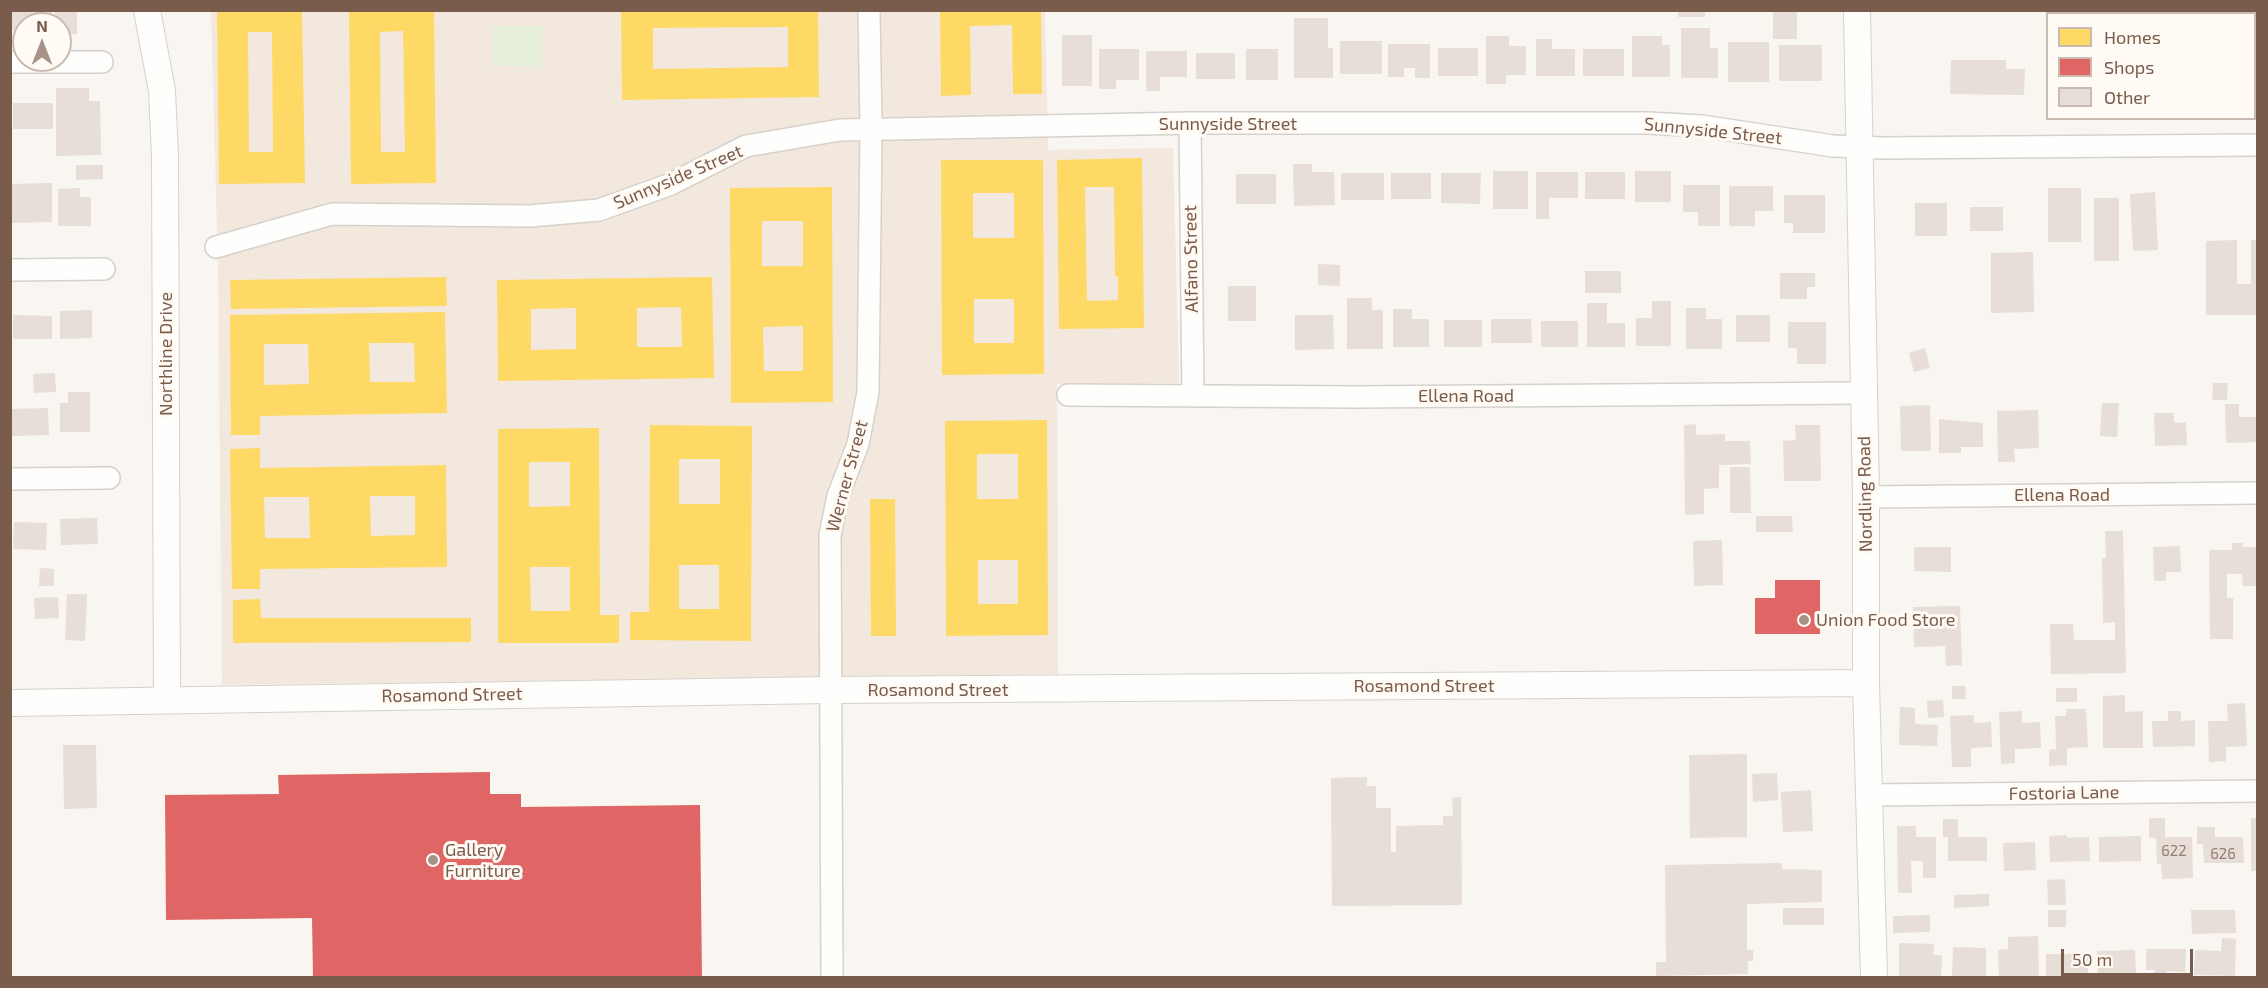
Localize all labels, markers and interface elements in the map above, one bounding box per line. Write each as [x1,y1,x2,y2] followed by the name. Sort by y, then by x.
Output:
[12,12,72,72] north arrow
[2046,12,2256,120] legend
[36,16,48,35] text: N
[2104,26,2161,48] text: Homes
[2104,56,2154,78] text: Shops
[2104,86,2150,108] text: Other
[1159,113,1297,135] street label: Sunnyside Street
[1643,113,1783,149] street label: Sunnyside Street
[610,140,746,214] street label: Sunnyside Street
[1179,205,1203,313] street label: Alfano Street
[155,292,177,416] street label: Northline Drive
[1418,385,1514,407] street label: Ellena Road
[822,418,872,534] street label: Werner Street
[1853,436,1877,552] street label: Nordling Road
[2014,484,2110,506] street label: Ellena Road
[1816,609,1956,631] place label: Union Food Store
[1797,613,1811,627] marker: Union Food Store
[1353,675,1495,697] street label: Rosamond Street
[867,679,1009,701] street label: Rosamond Street
[381,683,523,707] street label: Rosamond Street
[2008,781,2120,805] street label: Fostoria Lane
[445,839,521,882] place label: Gallery Furniture
[2161,842,2187,860] house number: 622
[2210,845,2236,863] house number: 626
[426,853,440,867] marker: Gallery Furniture
[2064,937,2196,975] scale bar
[2072,948,2112,970] text: 50 m

